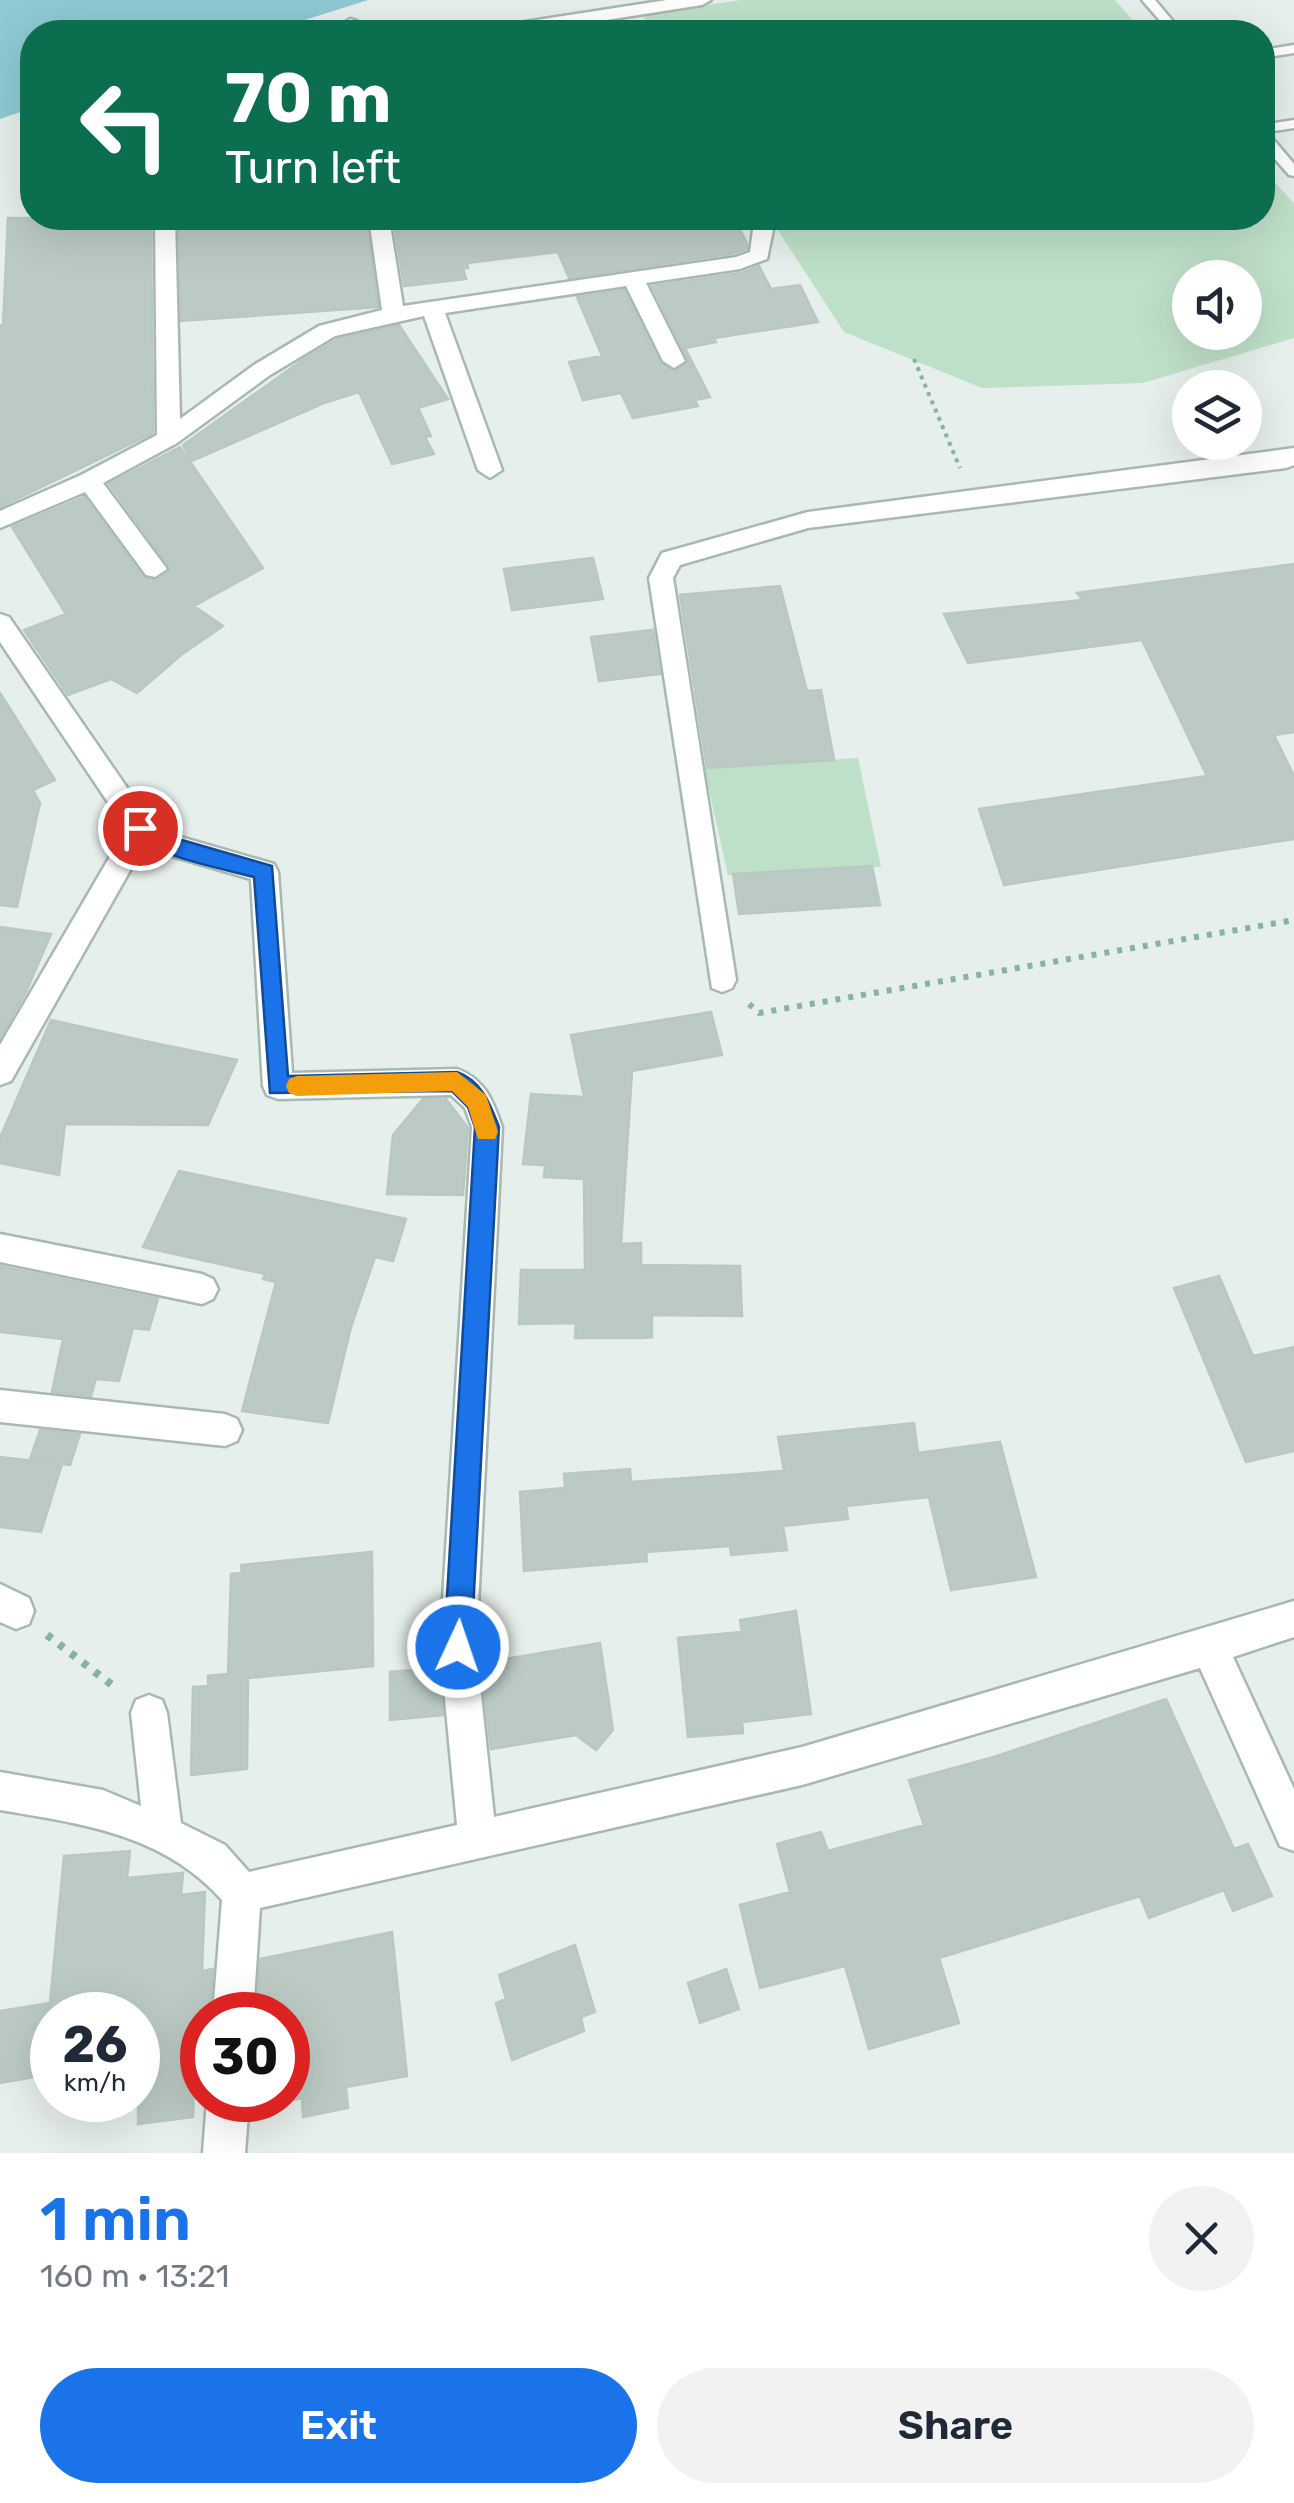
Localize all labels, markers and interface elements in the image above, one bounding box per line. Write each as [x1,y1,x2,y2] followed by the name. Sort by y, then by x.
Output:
[225,57,392,140] text: 70 m
[60,60,190,190] icon: left
[225,141,401,194] text: Turn left
[1172,260,1262,460] map controls
[1172,260,1262,350] button: sound
[1172,370,1262,460] button: layers
[98,786,183,871] pin
[113,801,168,856] icon: arrive
[406,1595,510,1699] position arrow
[180,1992,310,2122] speed limit sign: 30
[62,2015,128,2075] text: 26
[64,2068,126,2097] text: km/h
[40,2184,191,2255] text: 1 min
[1149,2186,1254,2291] button: close
[40,2257,229,2295] text: 160 m · 13:21
[40,2368,637,2483] button: Exit
[657,2368,1254,2483] button: Share

